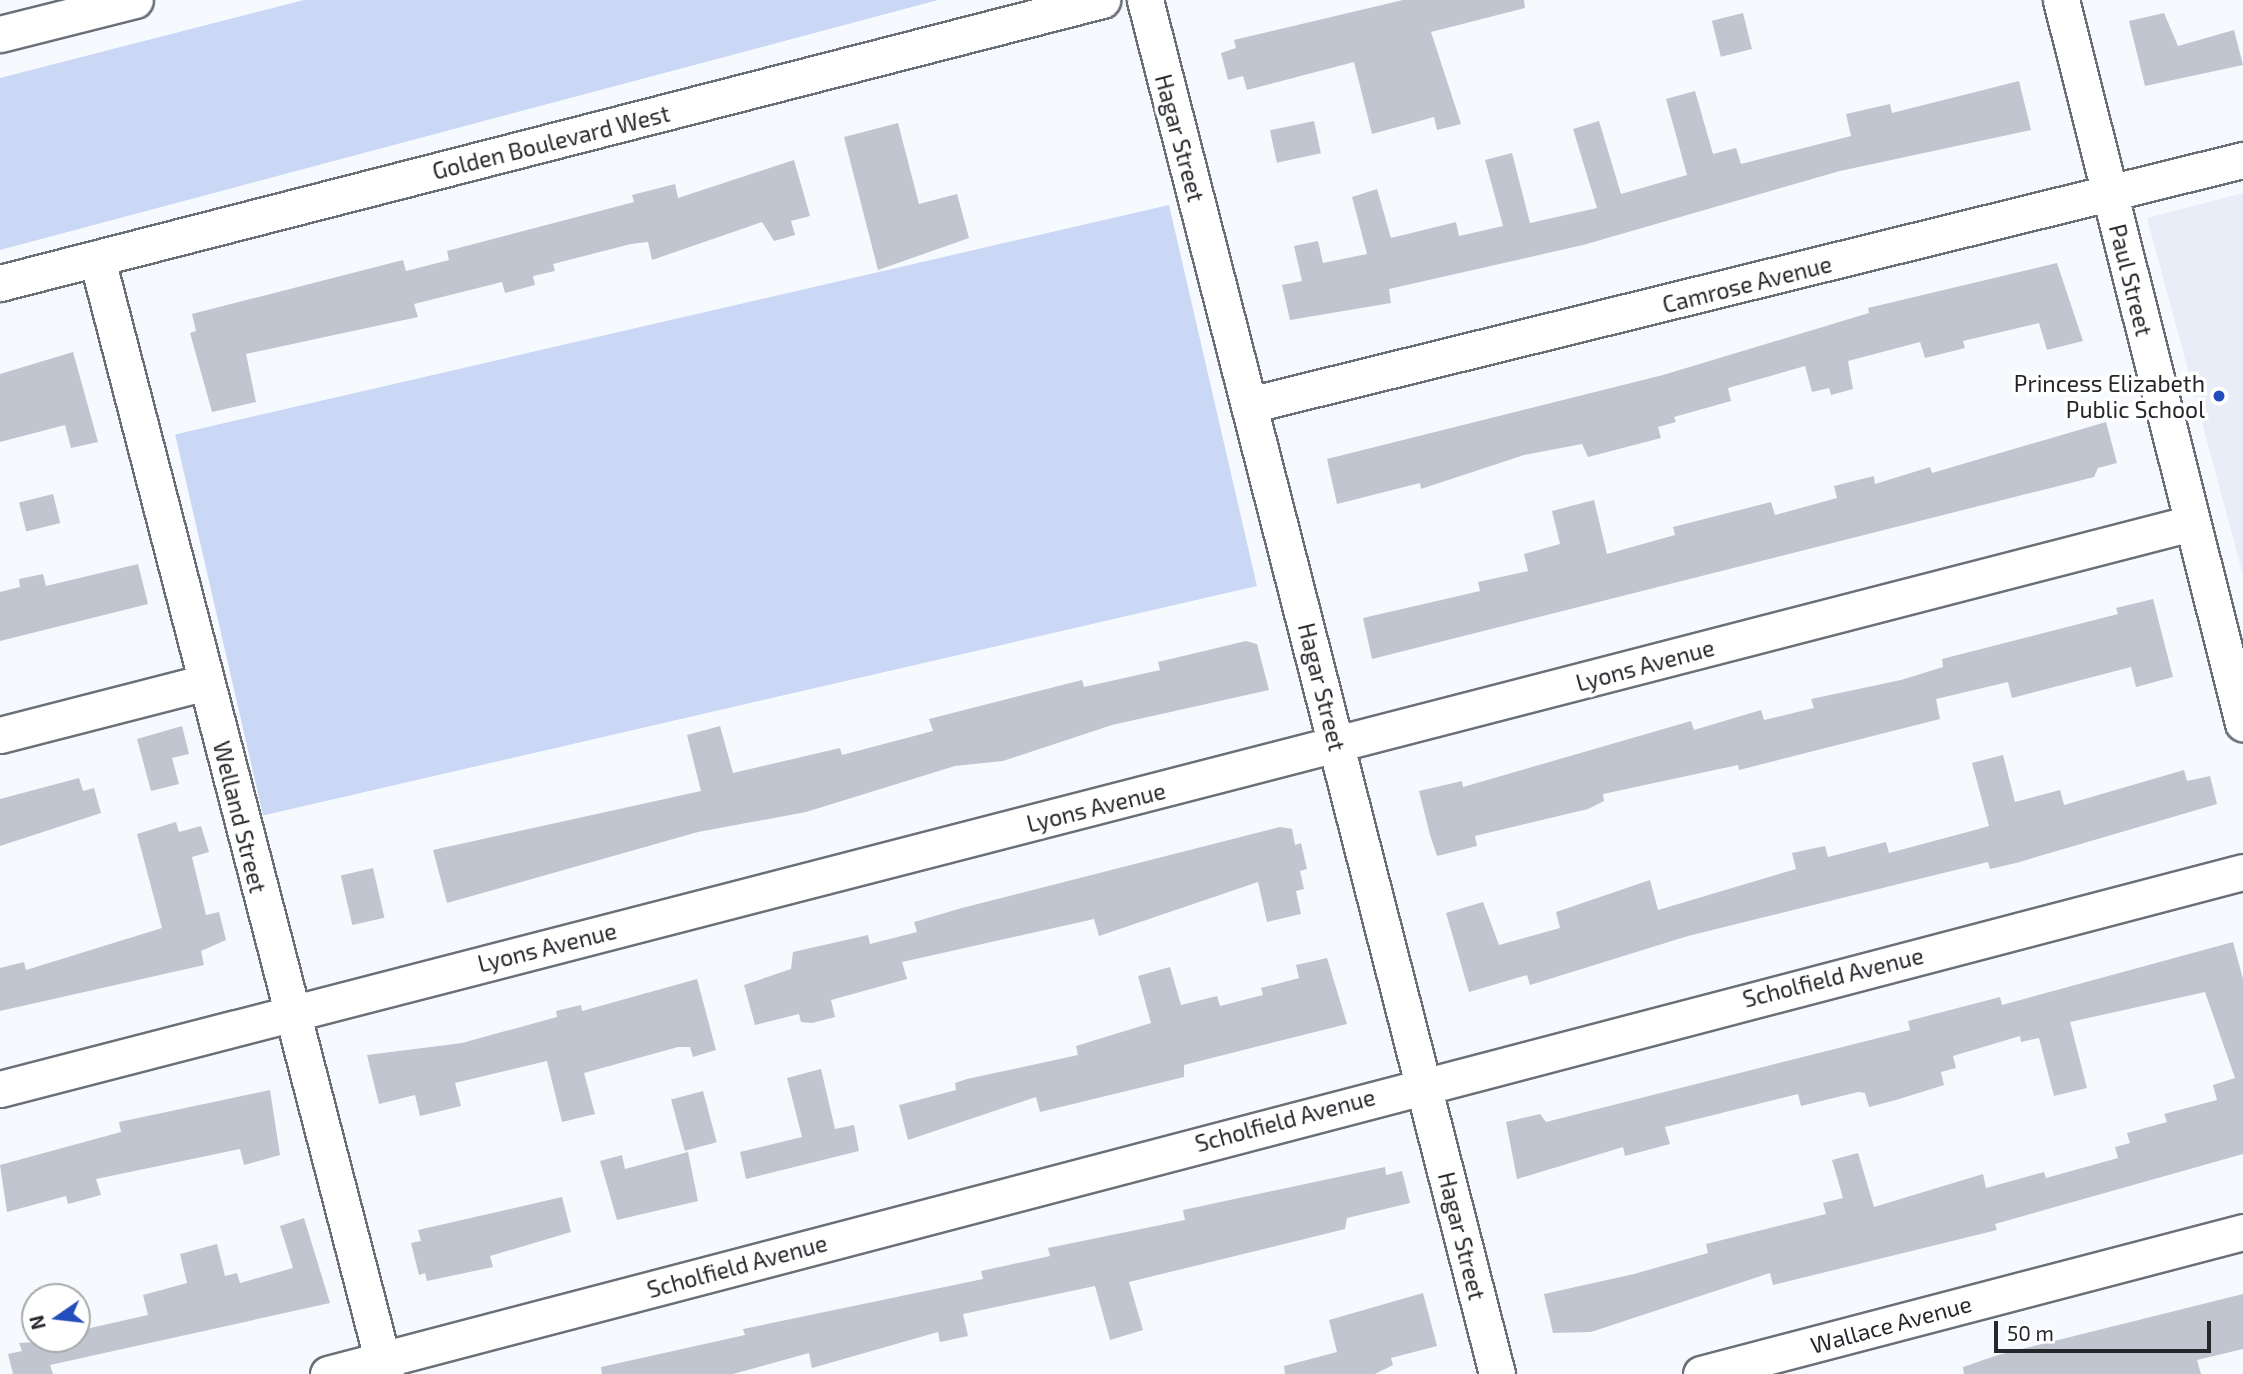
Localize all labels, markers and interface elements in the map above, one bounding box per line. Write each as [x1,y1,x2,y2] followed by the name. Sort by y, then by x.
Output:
[1150,71,1210,205] street label: Hagar Street
[429,99,673,185] street label: Golden Boulevard West
[2104,221,2158,339] street label: Paul Street
[1659,250,1835,318] street label: Camrose Avenue
[2014,369,2205,423] place label: Princess Elizabeth Public School
[2211,388,2227,404] marker: Princess Elizabeth Public School
[1293,620,1351,754] street label: Hagar Street
[1573,633,1717,697] street label: Lyons Avenue
[208,738,272,896] street label: Welland Street
[1023,776,1169,838] street label: Lyons Avenue
[474,916,620,978] street label: Lyons Avenue
[1740,941,1926,1013] street label: Scholfield Avenue
[1192,1083,1378,1157] street label: Scholfield Avenue
[1433,1169,1491,1303] street label: Hagar Street
[644,1229,830,1303] street label: Scholfield Avenue
[21,1283,91,1353] north arrow
[1807,1289,1975,1359] street label: Wallace Avenue
[1998,1308,2215,1352] scale bar
[24,1313,50,1332] text: N
[2007,1320,2054,1345] text: 50 m

